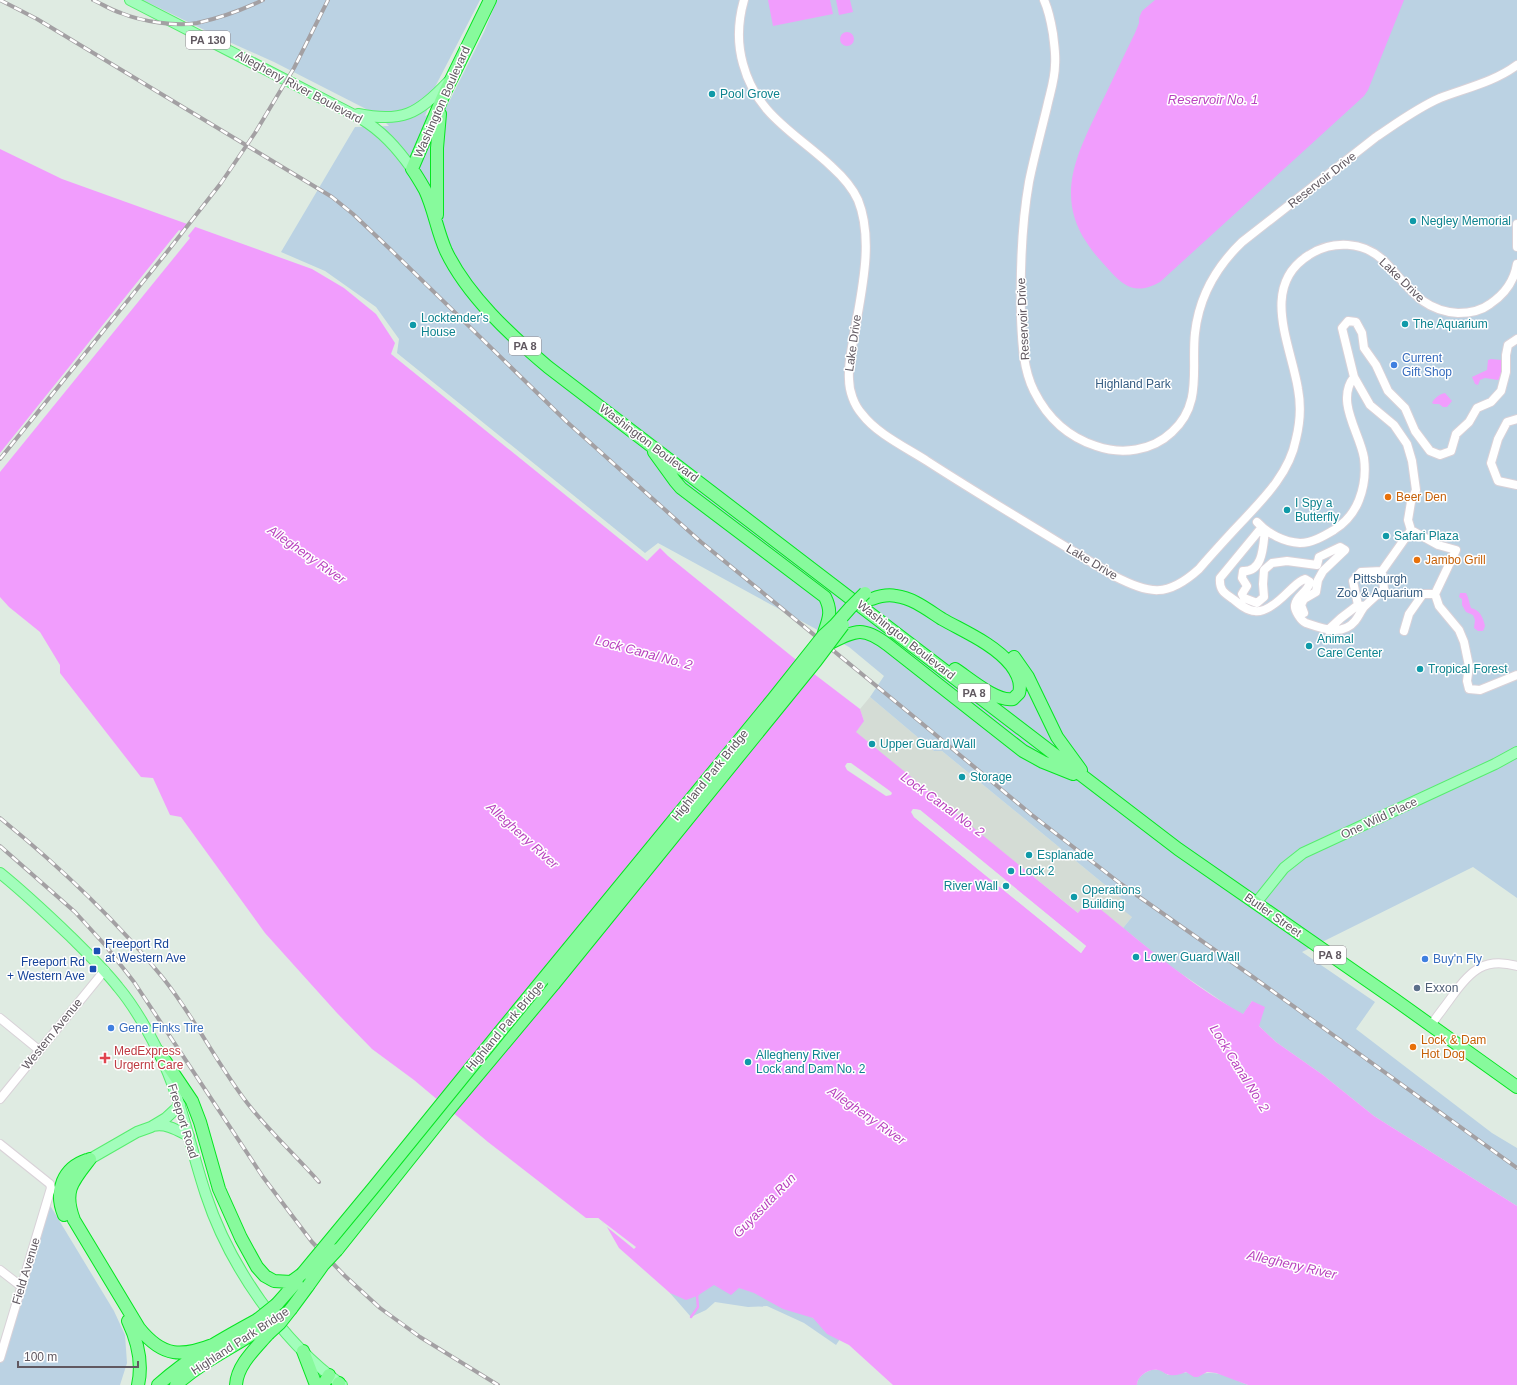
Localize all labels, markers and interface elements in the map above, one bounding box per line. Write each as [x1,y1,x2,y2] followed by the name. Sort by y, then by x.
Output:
[186,31,230,49] road number: PA 130
[411,44,473,160] street label: Washington Boulevard
[233,48,365,126] street label: Allegheny River Boulevard
[720,87,780,101] place label: Pool Grove
[707,89,717,99] marker: Pool Grove
[1168,92,1258,107] water label: Reservoir No. 1
[1285,149,1359,211] street label: Reservoir Drive
[1421,214,1511,228] place label: Negley Memorial
[1408,216,1418,226] marker: Negley Memorial
[1377,255,1428,305] street label: Lake Drive
[1014,277,1032,361] street label: Reservoir Drive
[421,311,489,339] place label: Locktender's House
[842,313,864,372] street label: Lake Drive
[1413,317,1488,331] place label: The Aquarium
[1400,319,1410,329] marker: The Aquarium
[408,320,418,330] marker: Locktender's House
[509,337,541,355] road number: PA 8
[1402,351,1452,379] place label: Current Gift Shop
[1389,360,1399,370] marker: Current Gift Shop
[1095,377,1172,391] park label: Highland Park
[597,401,701,485] street label: Washington Boulevard
[1396,490,1447,504] place label: Beer Den
[1383,492,1393,502] marker: Beer Den
[1295,496,1339,524] place label: I Spy a Butterfly
[1282,505,1292,515] marker: I Spy a Butterfly
[264,522,349,587] water label: Allegheny River
[1394,529,1459,543] place label: Safari Plaza
[1381,531,1391,541] marker: Safari Plaza
[1064,541,1120,583] street label: Lake Drive
[1425,553,1486,567] place label: Jambo Grill
[1412,555,1422,565] marker: Jambo Grill
[1337,572,1423,600] park label: Pittsburgh Zoo & Aquarium
[854,597,958,683] street label: Washington Boulevard
[594,632,695,673] water label: Lock Canal No. 2
[1317,632,1382,660] place label: Animal Care Center
[1304,641,1314,651] marker: Animal Care Center
[1428,662,1508,676] place label: Tropical Forest
[1415,664,1425,674] marker: Tropical Forest
[958,684,990,702] road number: PA 8
[669,726,751,823] street label: Highland Park Bridge
[880,737,976,751] place label: Upper Guard Wall
[867,739,877,749] marker: Upper Guard Wall
[898,769,988,840] water label: Lock Canal No. 2
[970,770,1012,784] place label: Storage
[957,772,967,782] marker: Storage
[1339,794,1420,842] street label: One Wild Place
[483,799,562,872] water label: Allegheny River
[1037,848,1094,862] place label: Esplanade
[1024,850,1034,860] marker: Esplanade
[1019,864,1055,878] place label: Lock 2
[1006,866,1016,876] marker: Lock 2
[944,879,998,893] place label: River Wall
[1001,881,1011,891] marker: River Wall
[1082,883,1141,911] place label: Operations Building
[1242,890,1305,940] street label: Butler Street
[1069,892,1079,902] marker: Operations Building
[105,937,186,965] place label: Freeport Rd at Western Ave
[92,946,102,956] marker: Freeport Rd at Western Ave
[1314,946,1346,964] road number: PA 8
[1144,950,1240,964] place label: Lower Guard Wall
[1131,952,1141,962] marker: Lower Guard Wall
[1433,952,1482,966] place label: Buy'n Fly
[1420,954,1430,964] marker: Buy'n Fly
[7,955,85,983] place label: Freeport Rd + Western Ave
[88,964,98,974] marker: Freeport Rd + Western Ave
[463,978,547,1074] street label: Highland Park Bridge
[1425,981,1458,995] place label: Exxon
[1412,983,1422,993] marker: Exxon
[19,995,85,1072] street label: Western Avenue
[119,1021,204,1035] place label: Gene Finks Tire
[1207,1022,1273,1115] water label: Lock Canal No. 2
[106,1023,116,1033] marker: Gene Finks Tire
[1421,1033,1486,1061] place label: Lock & Dam Hot Dog
[1408,1042,1418,1052] marker: Lock & Dam Hot Dog
[114,1044,184,1072] place label: MedExpress Urgernt Care
[756,1048,866,1076] place label: Allegheny River Lock and Dam No. 2
[99,1052,111,1064] marker: MedExpress Urgernt Care
[743,1057,753,1067] marker: Allegheny River Lock and Dam No. 2
[165,1082,201,1160] street label: Freeport Road
[824,1083,909,1148] water label: Allegheny River
[730,1170,799,1240] water label: Guyasuta Run
[9,1236,43,1306] street label: Field Avenue
[1245,1247,1339,1282] water label: Allegheny River
[189,1304,292,1378] street label: Highland Park Bridge
[18,1343,138,1369] scale bar
[24,1350,57,1364] text: 100 m

